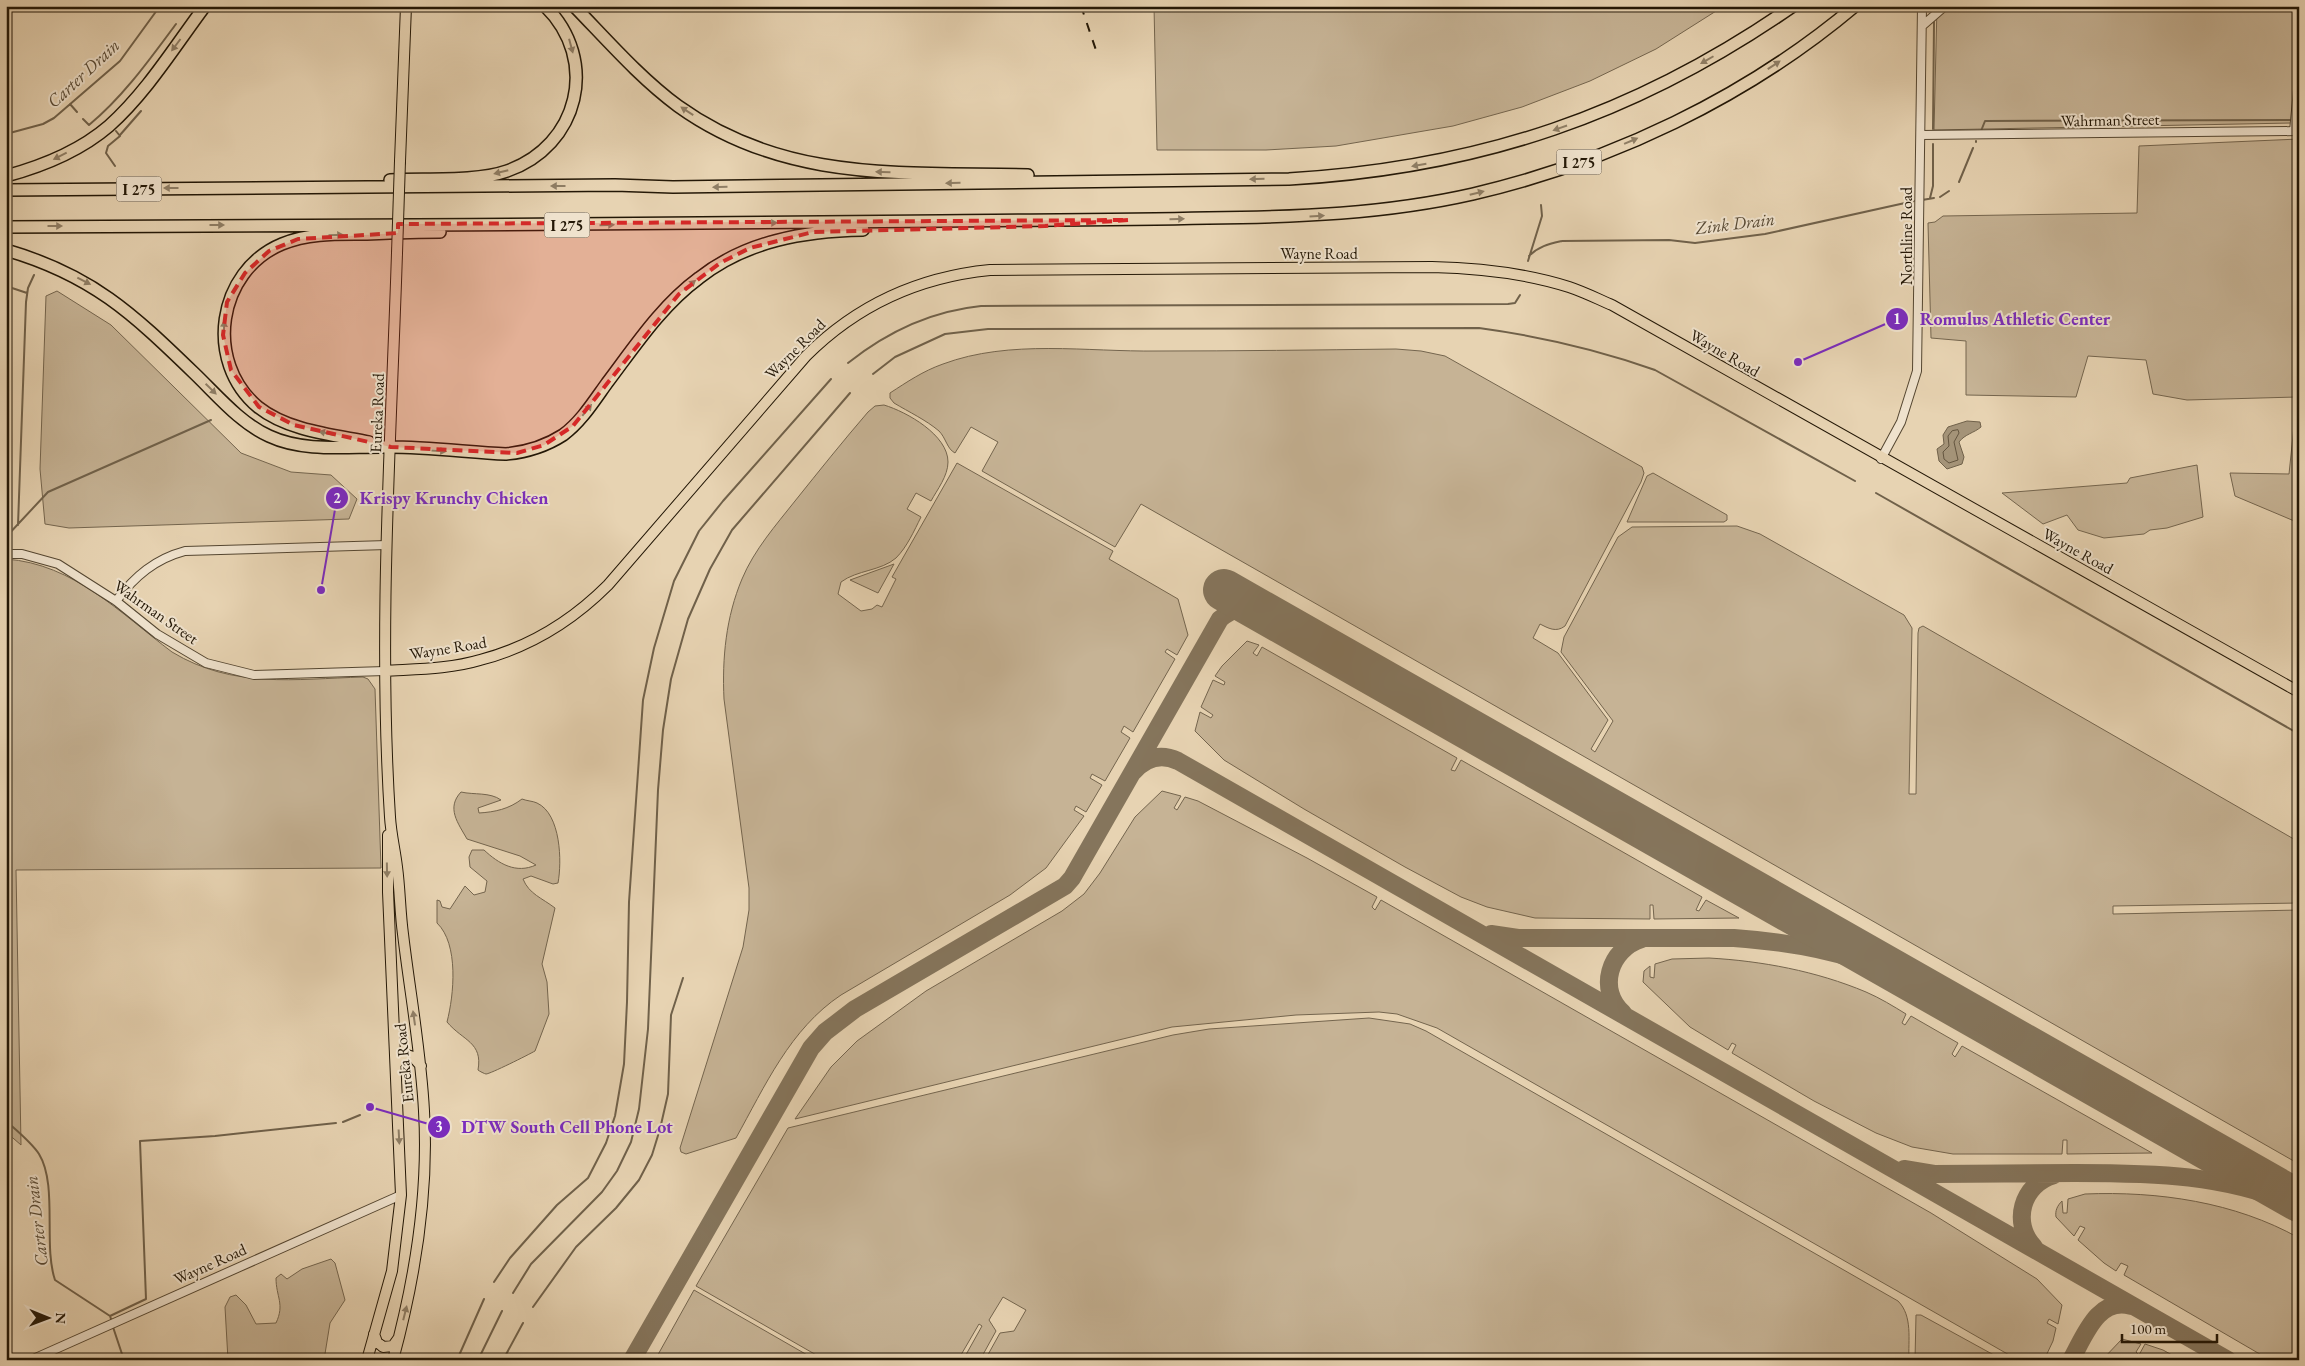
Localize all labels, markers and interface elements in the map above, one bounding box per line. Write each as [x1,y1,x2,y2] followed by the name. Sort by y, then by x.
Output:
[42,34,124,112] water label: Carter Drain
[171,38,181,52] one-way arrow
[568,39,576,54] one-way arrow
[1700,56,1714,64] one-way arrow
[1767,60,1781,69] one-way arrow
[680,107,694,116] one-way arrow
[2060,109,2160,131] street label: Wahrman Street
[1552,124,1567,132] one-way arrow
[1624,137,1638,145] one-way arrow
[1556,150,1602,174] road number: I 275
[53,152,67,160] one-way arrow
[1411,162,1427,170] one-way arrow
[875,167,891,175] one-way arrow
[493,168,508,176] one-way arrow
[116,176,162,202] road number: I 275
[1249,176,1265,184] one-way arrow
[945,179,961,187] one-way arrow
[550,182,566,190] one-way arrow
[712,183,728,191] one-way arrow
[163,184,179,192] one-way arrow
[1896,186,1917,285] street label: Northline Road
[1470,189,1485,197] one-way arrow
[1693,207,1776,239] water label: Zink Drain
[544,212,590,238] road number: I 275
[1309,212,1325,220] one-way arrow
[1169,215,1185,223] one-way arrow
[762,219,778,227] one-way arrow
[210,221,226,229] one-way arrow
[600,221,616,229] one-way arrow
[47,222,63,230] one-way arrow
[328,230,344,238] one-way arrow
[1280,243,1359,264] street label: Wayne Road
[77,277,91,285] one-way arrow
[684,279,696,291] one-way arrow
[1884,303,2120,336] callout: Romulus Athletic Center
[1920,307,2111,330] text: Romulus Athletic Center
[1893,309,1901,328] text: 1
[760,313,831,384] street label: Wayne Road
[220,320,228,336] one-way arrow
[1686,324,1765,382] street label: Wayne Road
[365,372,389,453] street label: Eureka Road
[205,383,217,395] one-way arrow
[582,404,593,417] one-way arrow
[318,429,333,437] one-way arrow
[432,447,448,455] one-way arrow
[325,482,559,515] callout: Krispy Krunchy Chicken
[359,486,549,509] text: Krispy Krunchy Chicken
[333,488,341,507] text: 2
[2039,523,2118,579] street label: Wayne Road
[110,575,202,649] street label: Wahrman Street
[408,631,489,664] street label: Wayne Road
[383,862,391,878] one-way arrow
[410,1009,418,1025] one-way arrow
[389,1021,419,1104] street label: Eureka Road
[426,1111,683,1144] callout: DTW South Cell Phone Lot
[461,1115,673,1138] text: DTW South Cell Phone Lot
[435,1117,443,1136] text: 3
[396,1129,404,1145] one-way arrow
[19,1174,53,1268] water label: Carter Drain
[170,1238,251,1289] street label: Wayne Road
[22,1294,72,1344] north arrow
[401,1305,409,1320] one-way arrow
[2122,1311,2218,1343] scale bar
[52,1312,70,1325] text: N
[2130,1319,2167,1338] text: 100 m

